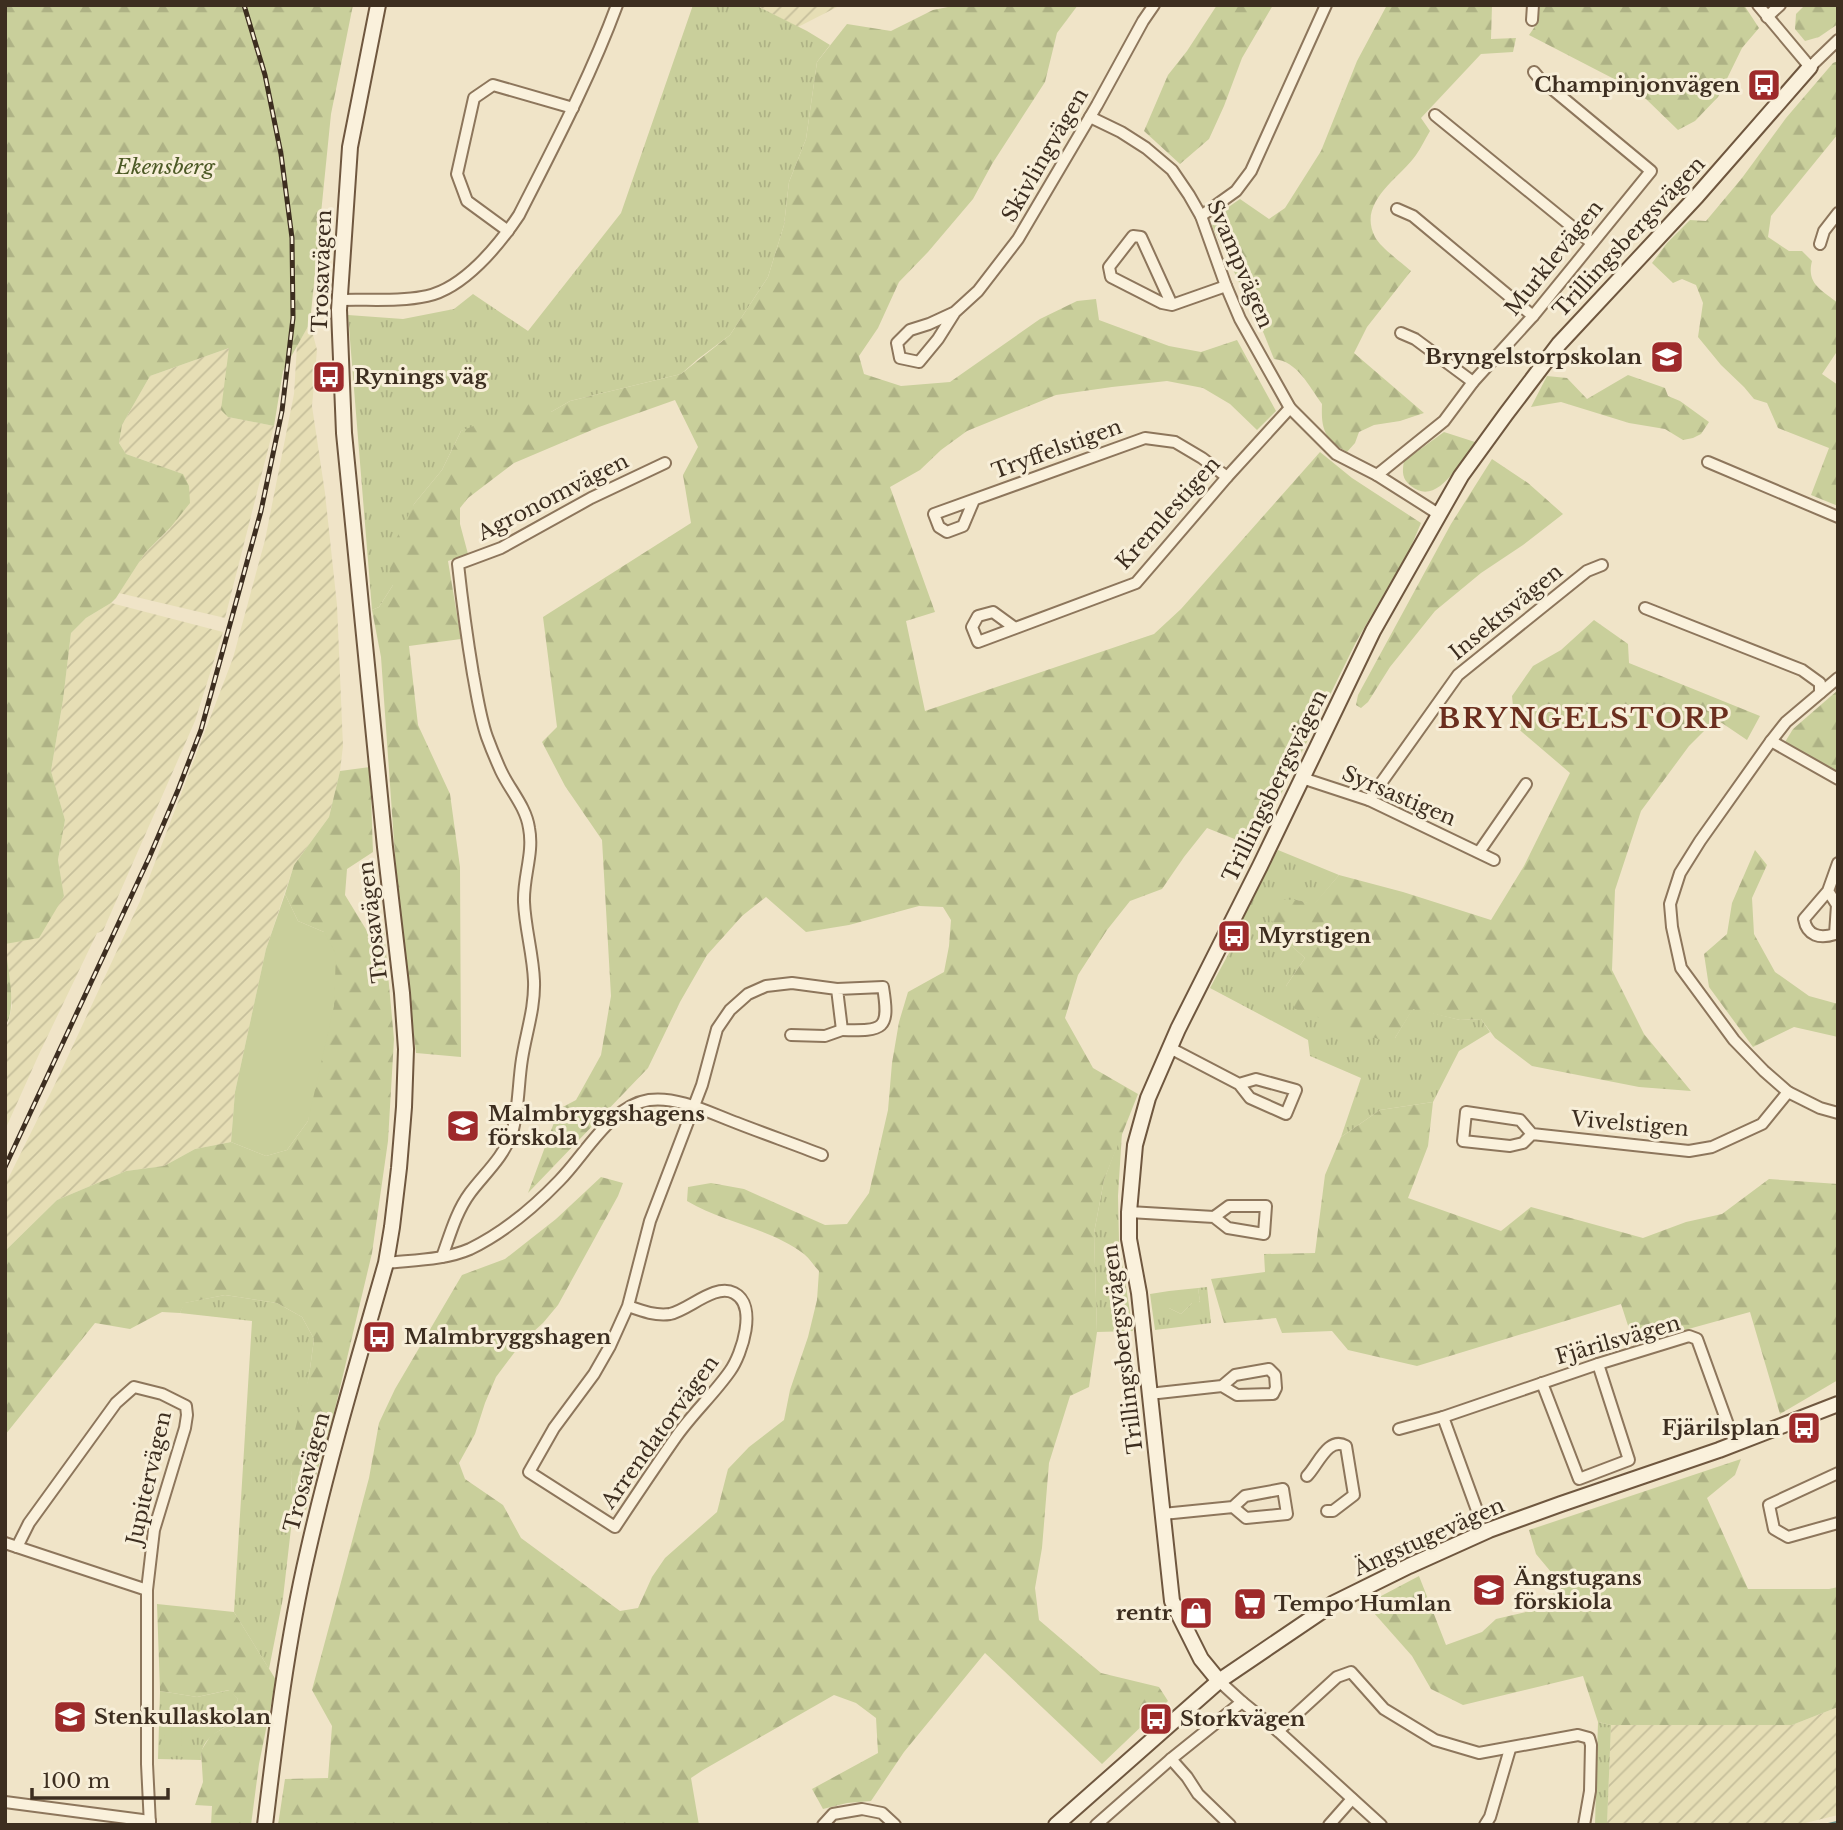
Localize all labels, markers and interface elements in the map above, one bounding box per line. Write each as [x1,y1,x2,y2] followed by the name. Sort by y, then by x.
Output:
[1745,66,1783,104] bus stop icon: Champinjonvägen
[1534,72,1740,98] place label: Champinjonvägen
[996,83,1094,227] street label: Skivlingvägen
[1548,151,1710,323] street label: Trillingsbergsvägen
[114,154,216,180] park label: Ekensberg
[1499,195,1609,321] street label: Murklevägen
[1201,196,1279,332] street label: Svampvägen
[307,209,337,333] street label: Trosavägen
[1648,338,1686,376] school or university icon: Bryngelstorpskolan
[1425,344,1642,370] place label: Bryngelstorpskolan
[310,358,348,396] bus stop icon: Rynings väg
[354,364,488,390] place label: Rynings väg
[988,413,1126,485] street label: Tryffelstigen
[472,448,633,547] street label: Agronomvägen
[1110,451,1226,575] street label: Kremlestigen
[1444,558,1568,666] street label: Insektsvägen
[1217,686,1333,886] street label: Trillingsbergsvägen
[1438,701,1730,736] district label: BRYNGELSTORP
[1338,760,1460,832] street label: Syrsastigen
[353,859,393,985] street label: Trosavägen
[1215,917,1253,955] bus stop icon: Myrstigen
[1258,923,1371,949] place label: Myrstigen
[488,1101,705,1151] place label: Malmbryggshagens förskola
[1569,1106,1690,1142] street label: Vivelstigen
[444,1107,482,1145] school or university icon: Malmbryggshagens förskola
[1097,1243,1149,1455] street label: Trillingsbergsvägen
[1553,1310,1683,1370] street label: Fjärilsvägen
[360,1318,398,1356] bus stop icon: Malmbryggshagen
[404,1324,611,1350] place label: Malmbryggshagen
[595,1350,724,1515] street label: Arrendatorvägen
[120,1409,177,1550] street label: Jupitervägen
[279,1409,335,1535] street label: Trosavägen
[1785,1409,1823,1447] bus stop icon: Fjärilsplan
[1662,1415,1780,1441] place label: Fjärilsplan
[1349,1492,1508,1582] street label: Ängstugevägen
[1513,1565,1642,1615] place label: Ängstugans förskiola
[1470,1571,1508,1609] school or university icon: Ängstugans förskiola
[1231,1585,1269,1623] supermarket icon: Tempo Humlan
[1274,1591,1452,1617] place label: Tempo Humlan
[1177,1594,1215,1632] shop icon: rentr
[1116,1600,1173,1626] place label: rentr
[51,1698,89,1736] school or university icon: Stenkullaskolan
[1137,1700,1175,1738] bus stop icon: Storkvägen
[94,1704,271,1730] place label: Stenkullaskolan
[1180,1706,1305,1732] place label: Storkvägen
[32,1756,168,1800] scale bar
[42,1768,110,1794] text: 100 m

